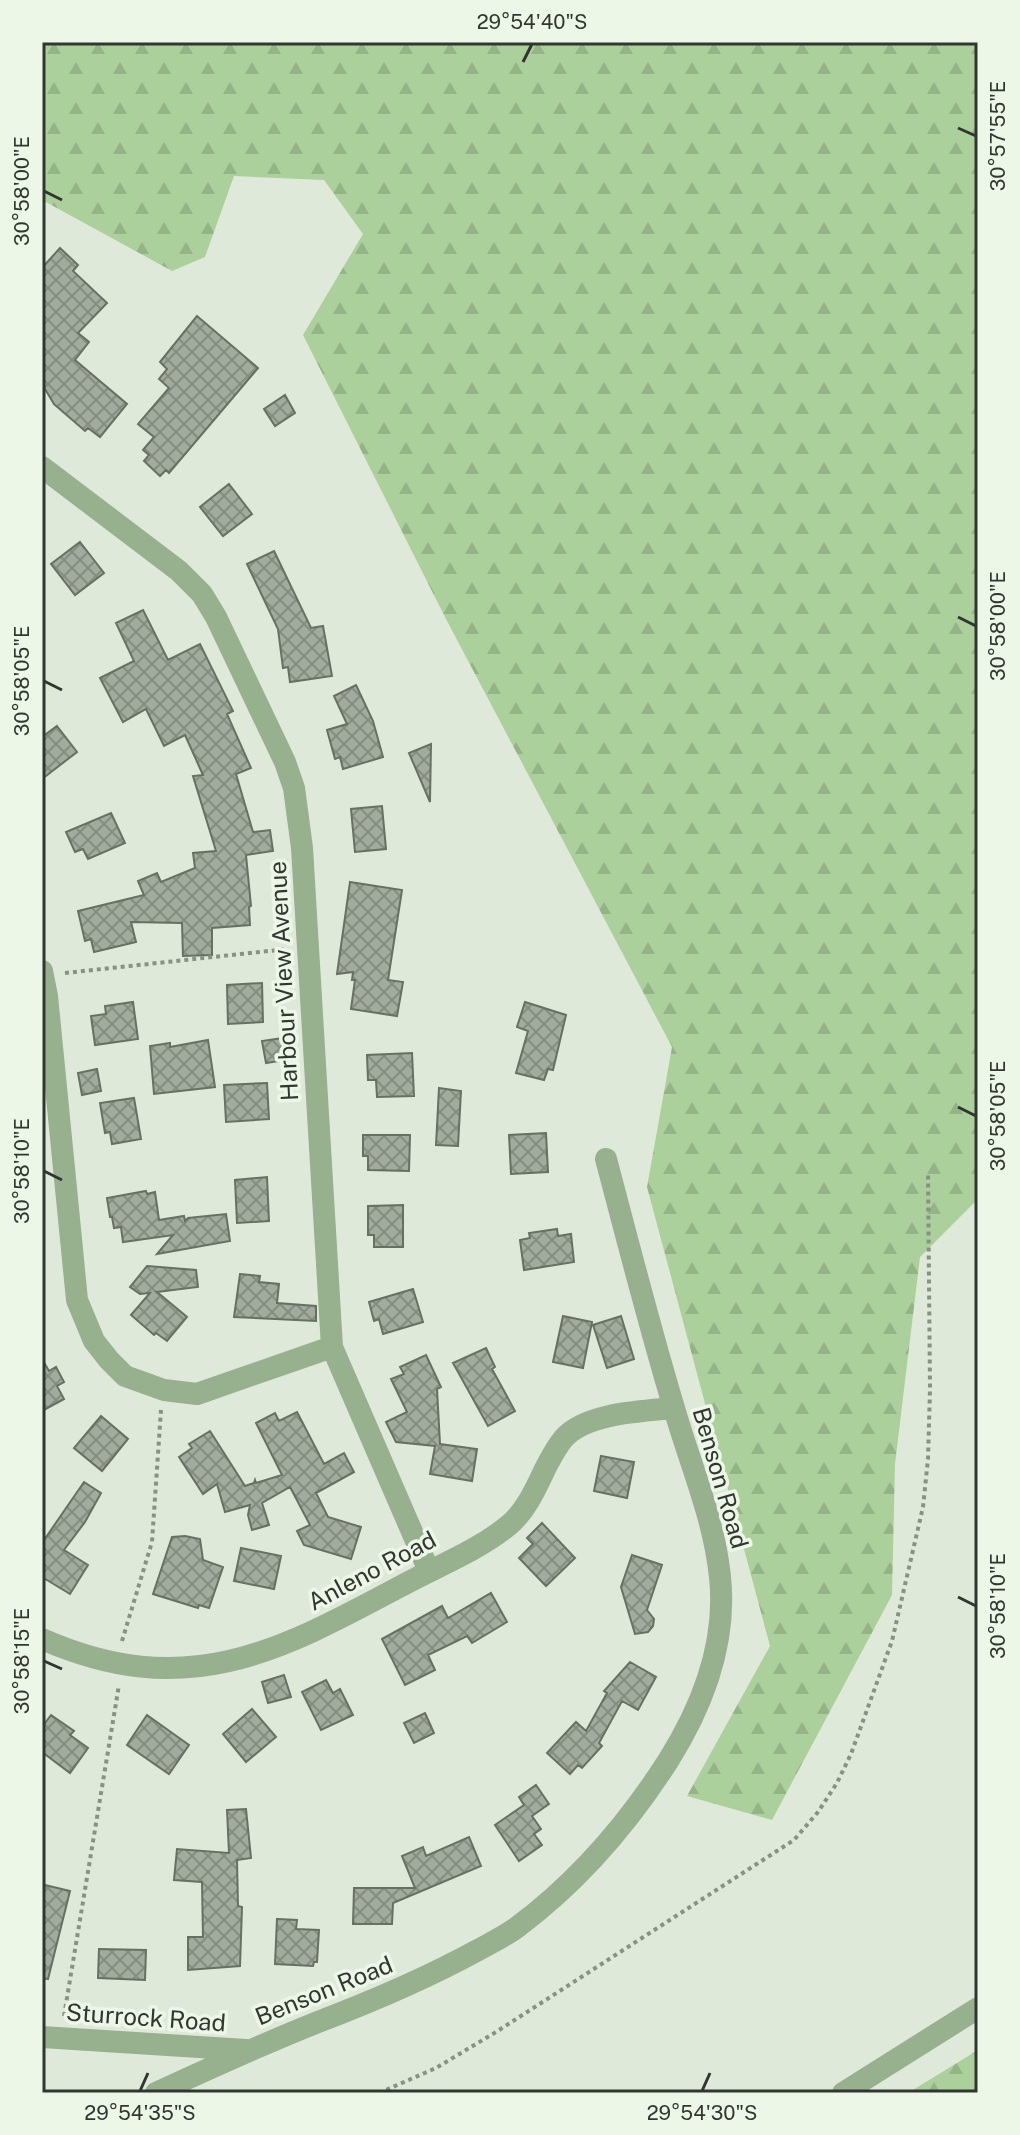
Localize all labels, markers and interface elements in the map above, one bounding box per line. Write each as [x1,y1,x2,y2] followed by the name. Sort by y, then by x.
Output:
[477,10,587,34] text: 29°54'40"S
[986,81,1010,191] text: 30°57'55"E
[10,136,34,246] text: 30°58'00"E
[986,571,1010,681] text: 30°58'00"E
[10,626,34,736] text: 30°58'05"E
[263,860,303,1102] street label: Harbour View Avenue
[986,1061,1010,1171] text: 30°58'05"E
[10,1118,34,1224] text: 30°58'10"E
[687,1404,755,1552] street label: Benson Road
[303,1525,440,1616] street label: Anleno Road
[986,1553,1010,1659] text: 30°58'10"E
[10,1608,34,1714] text: 30°58'15"E
[251,1950,396,2030] street label: Benson Road
[65,1997,227,2037] street label: Sturrock Road
[84,2101,196,2125] text: 29°54'35"S
[647,2101,757,2125] text: 29°54'30"S

